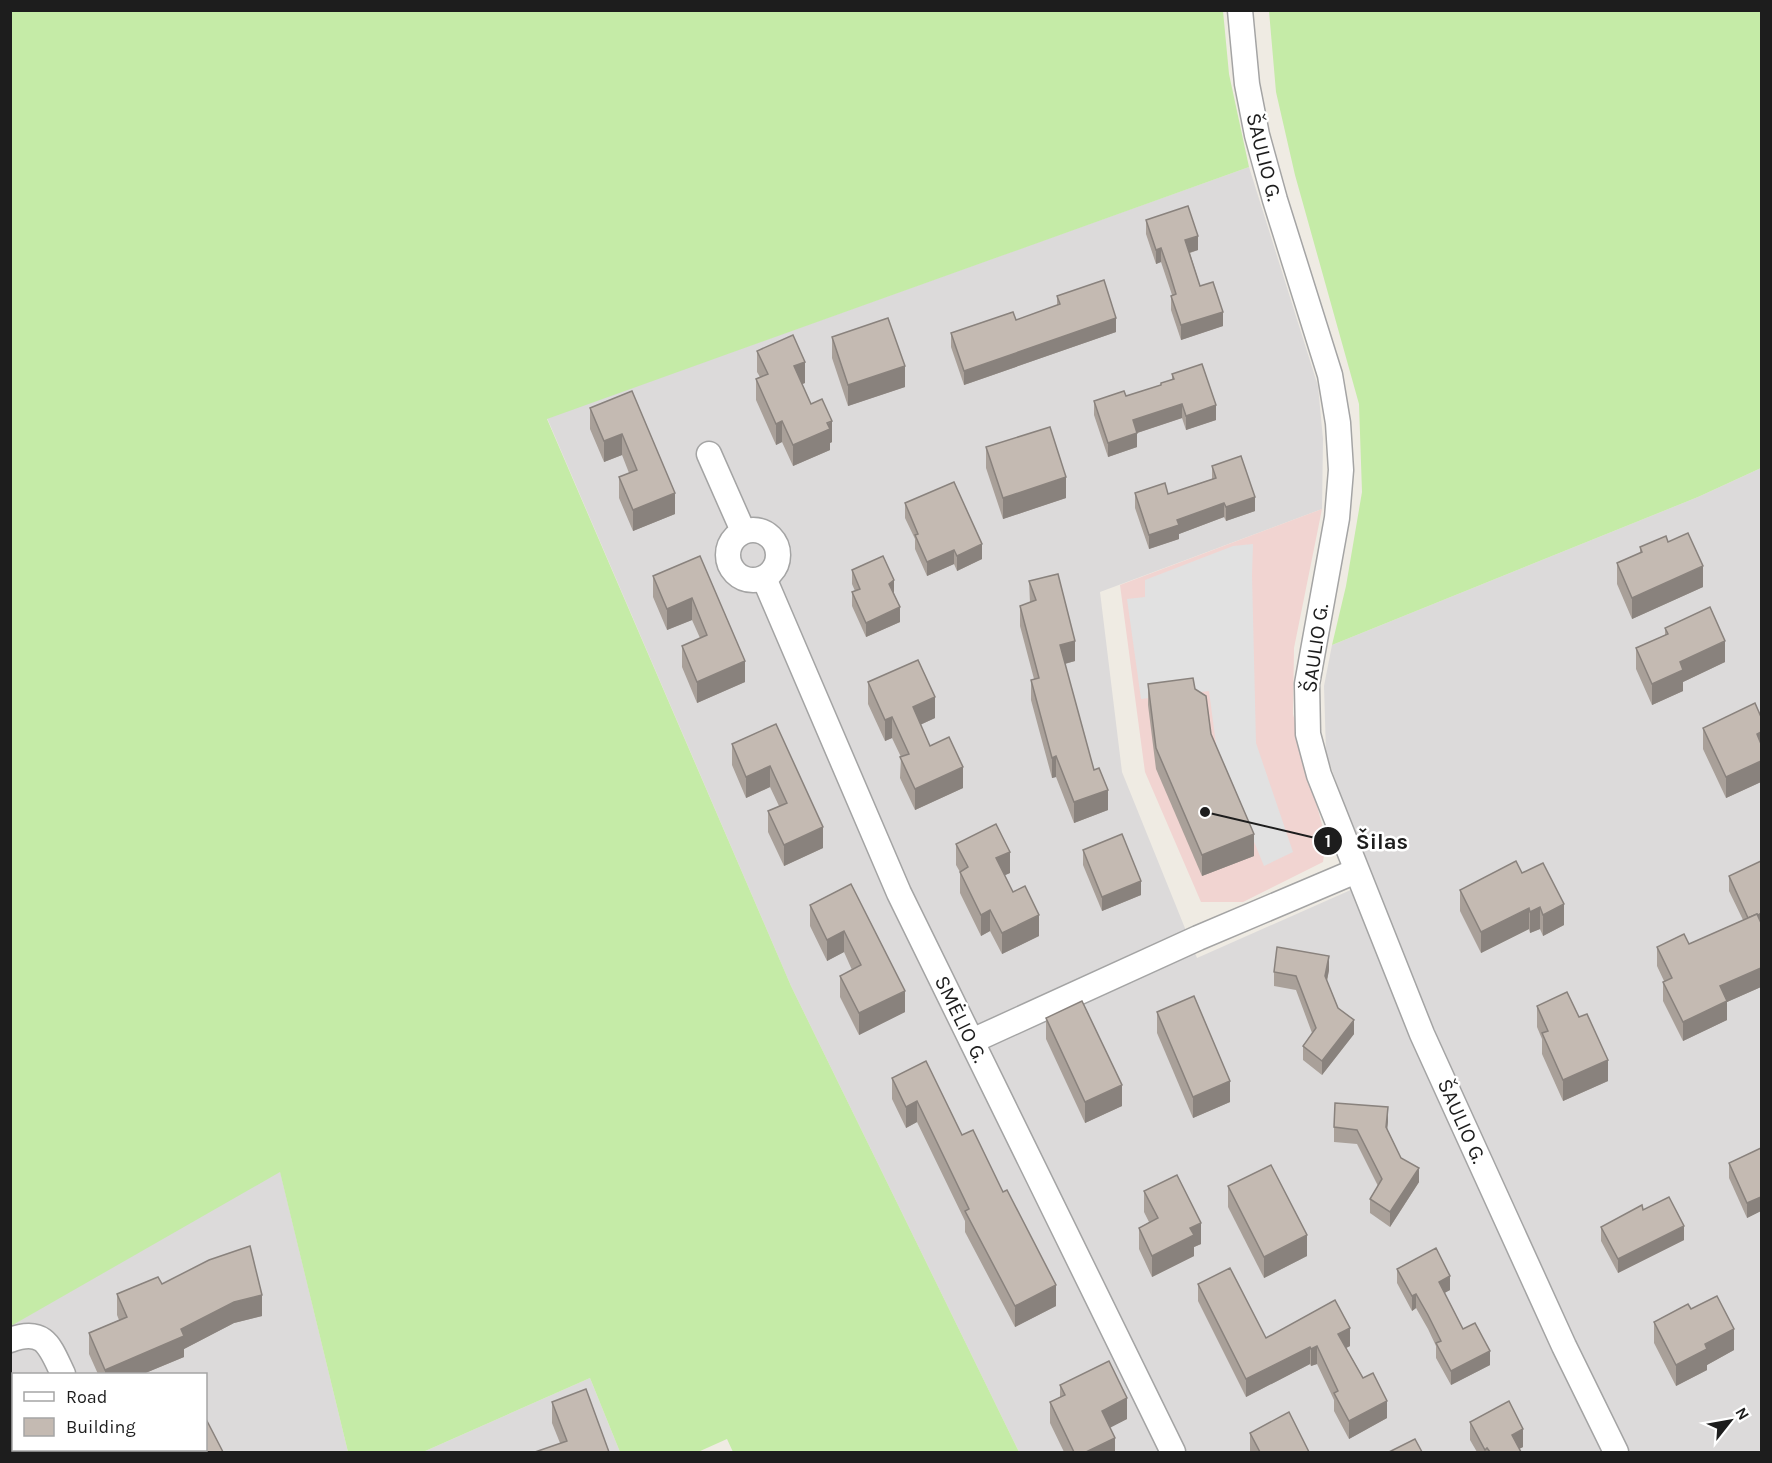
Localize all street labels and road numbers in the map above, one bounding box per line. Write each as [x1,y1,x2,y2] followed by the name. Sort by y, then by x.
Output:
[1241,110,1287,204] street label: ŠAULIO G.
[1297,602,1333,694] street label: ŠAULIO G.
[930,972,992,1067] street label: SMĖLIO G.
[1433,1075,1491,1167] street label: ŠAULIO G.

